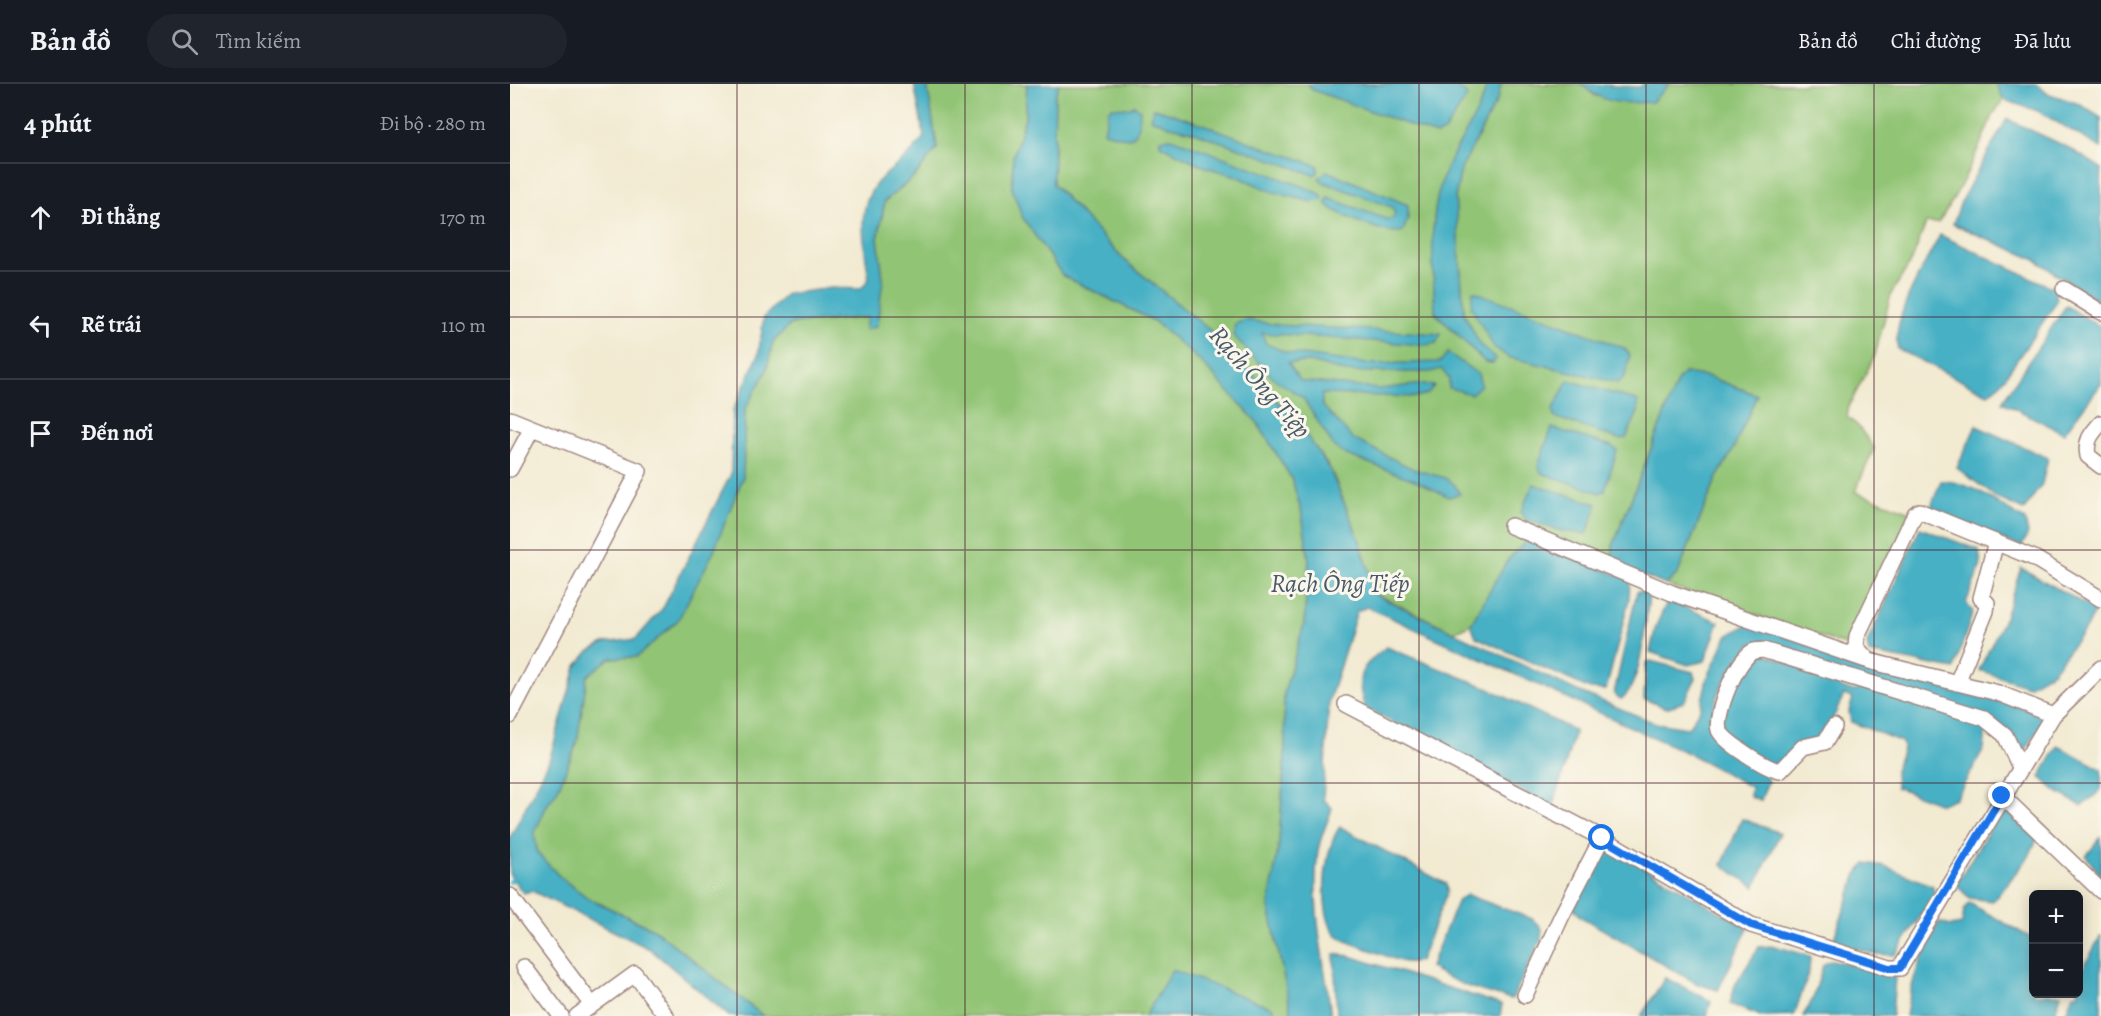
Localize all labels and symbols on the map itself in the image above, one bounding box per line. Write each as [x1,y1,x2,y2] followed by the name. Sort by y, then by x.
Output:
[1201,318,1319,446] water label: Rạch Ông Tiệp
[1270,566,1410,601] water label: Rạch Ông Tiếp
[1988,782,2014,808] route end
[1588,824,1614,850] route start

